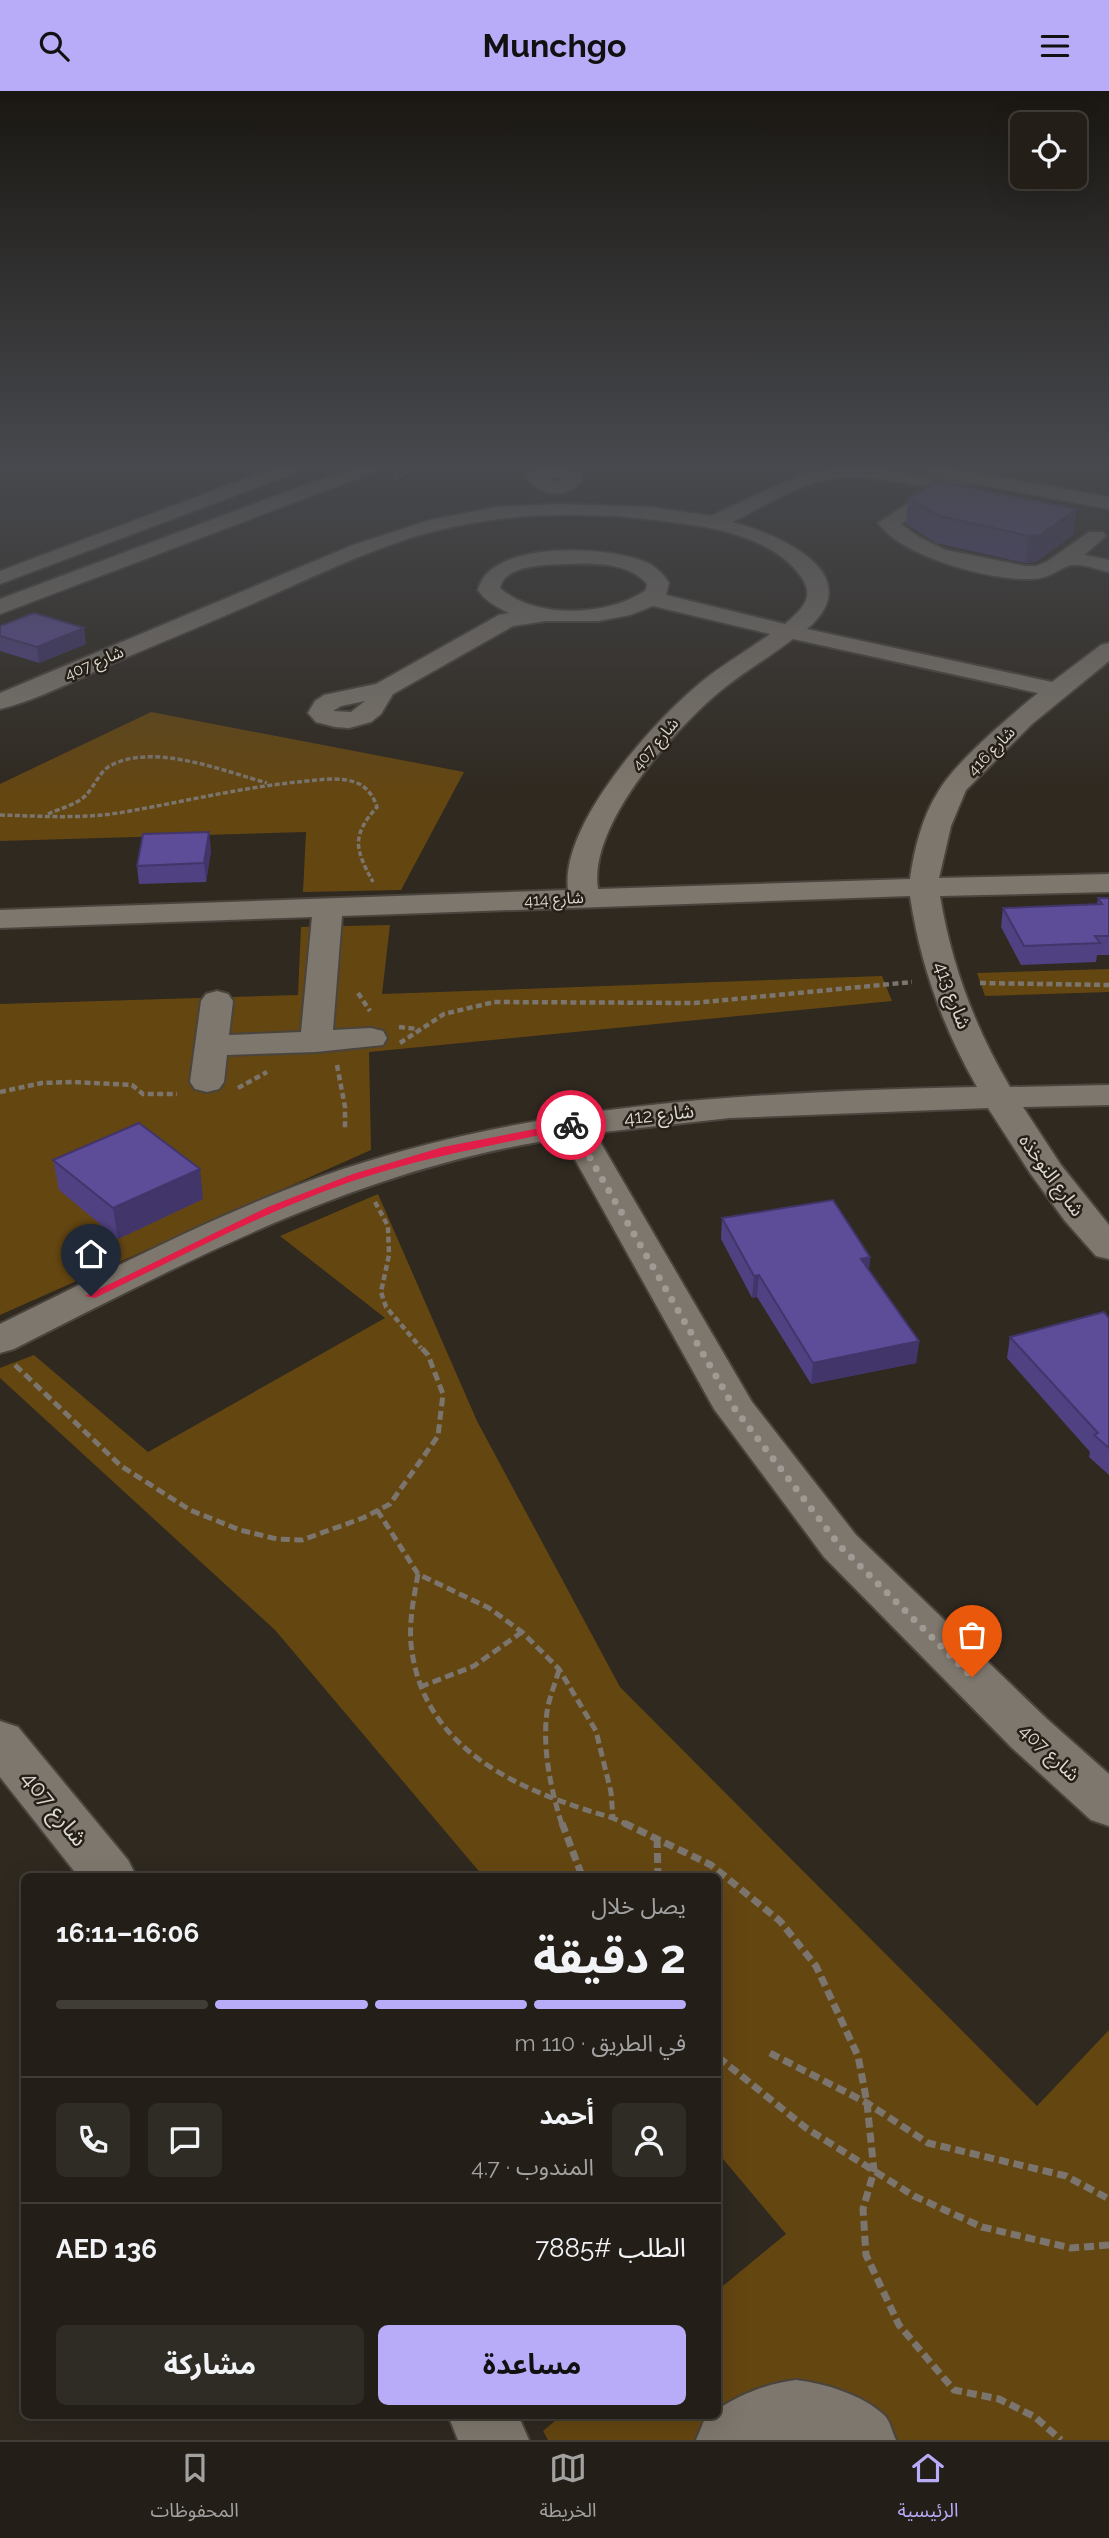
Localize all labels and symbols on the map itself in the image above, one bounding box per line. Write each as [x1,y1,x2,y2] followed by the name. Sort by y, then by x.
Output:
[62,642,128,687] street label: شارع 407
[628,714,685,776] street label: شارع 407
[963,723,1021,781] street label: شارع 416
[524,888,584,913] street label: شارع 414
[927,958,976,1033] street label: شارع 413
[536,1090,606,1160] courier
[623,1099,695,1132] street label: شارع 412
[1013,1130,1089,1222] street label: شارع النوخذه
[61,1224,121,1296] pin
[942,1605,1002,1677] pin
[1013,1719,1085,1787] street label: شارع 407
[13,1765,94,1854] street label: شارع 407

